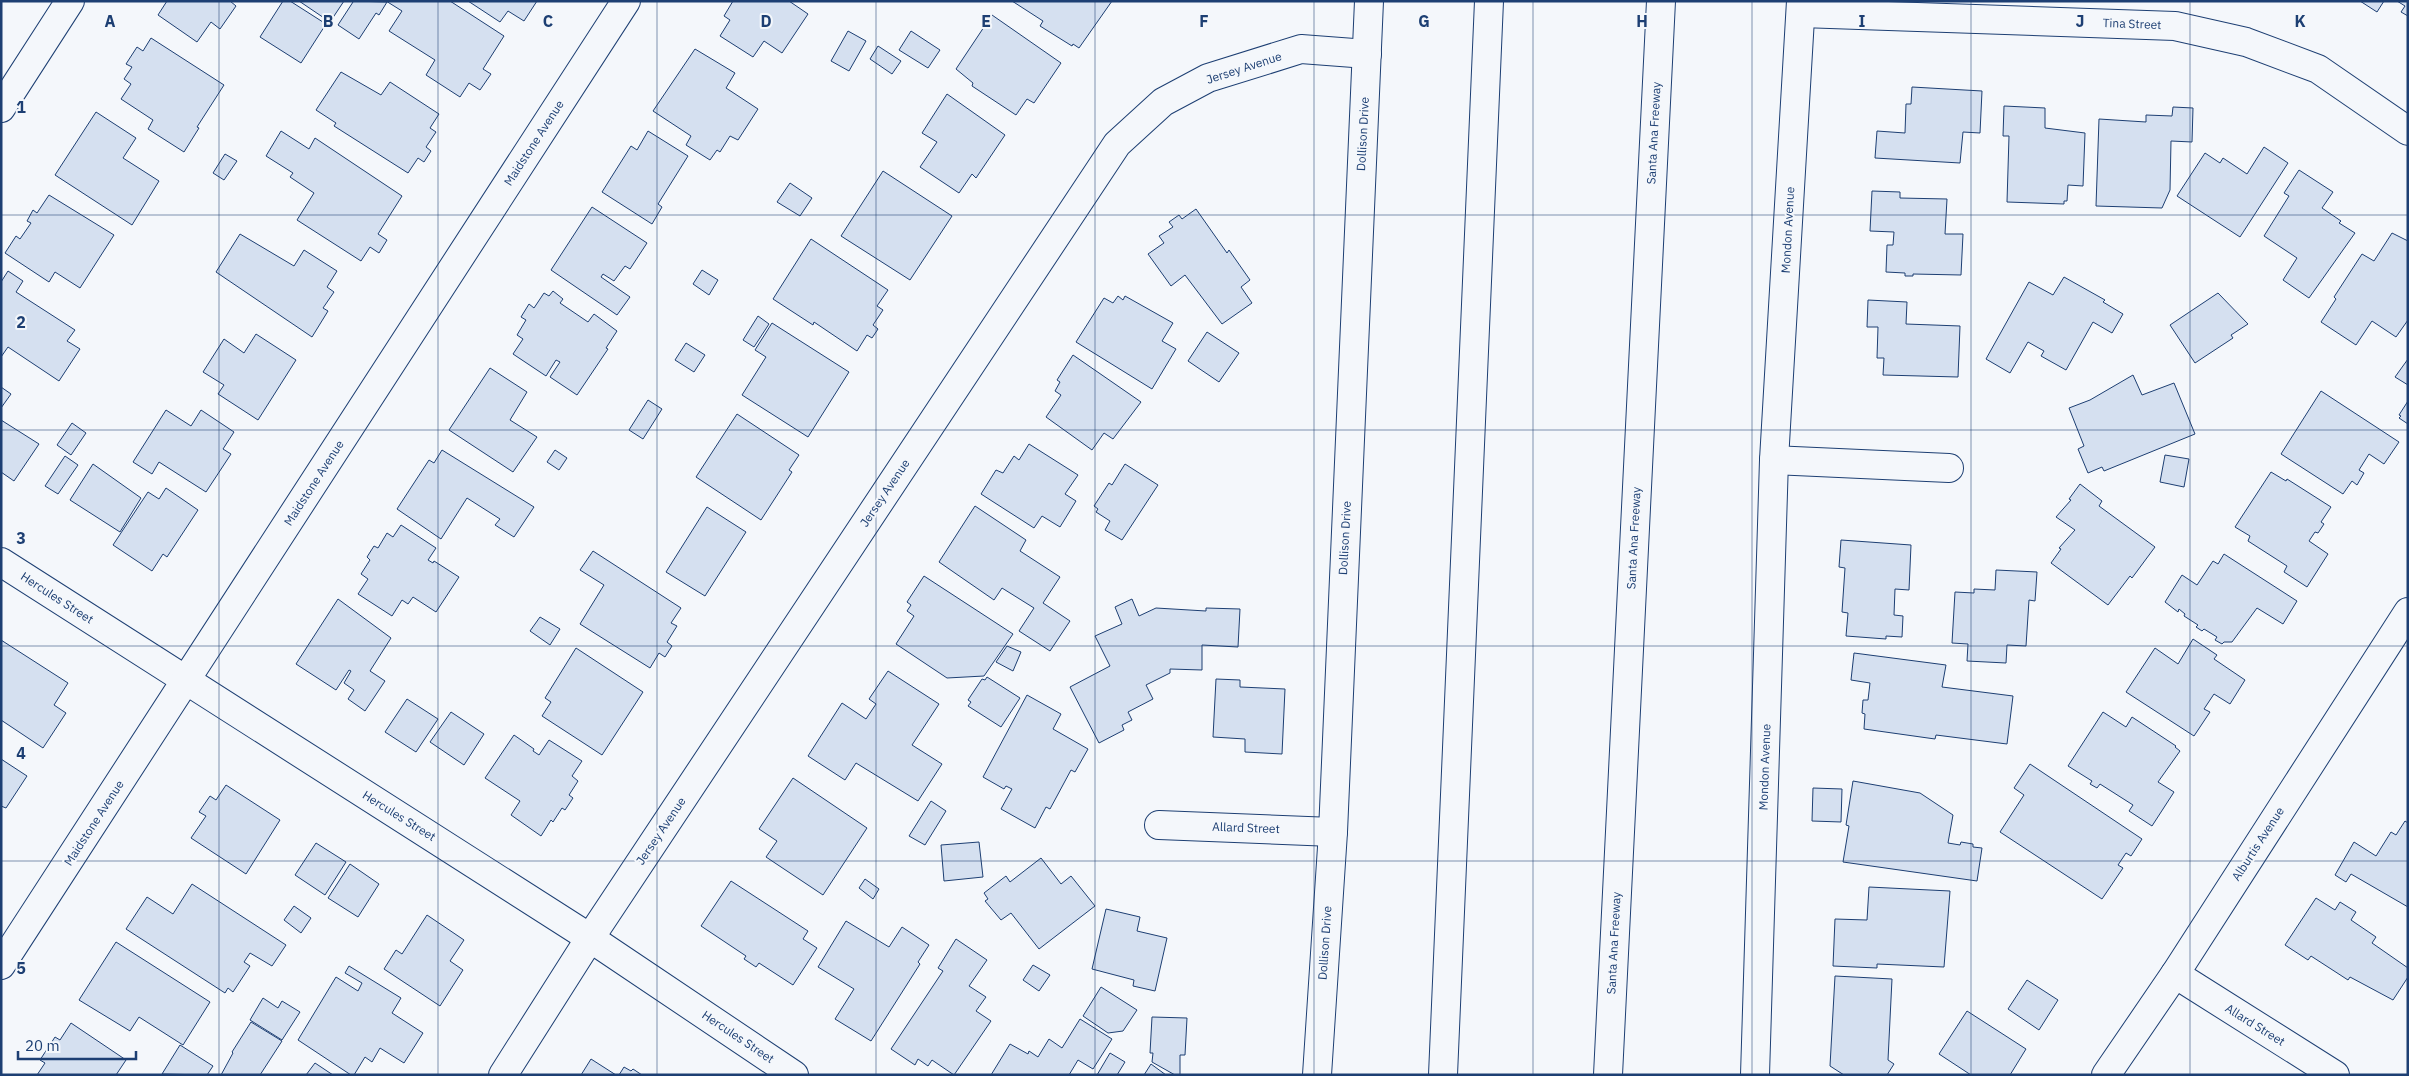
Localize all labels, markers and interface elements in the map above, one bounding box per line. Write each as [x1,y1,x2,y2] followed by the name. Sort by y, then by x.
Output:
[105,11,116,31] text: A
[323,11,334,31] text: B
[543,11,553,31] text: C
[760,11,772,31] text: D
[981,11,991,31] text: E
[1199,11,1209,31] text: F
[1418,11,1430,31] text: G
[1636,11,1648,31] text: H
[1859,11,1866,31] text: I
[2076,11,2084,31] text: J
[2294,11,2306,31] text: K
[2102,15,2162,32] street label: Tina Street
[1204,48,1284,87] street label: Jersey Avenue
[1643,81,1664,185] street label: Santa Ana Freeway
[1353,96,1372,171] street label: Dollison Drive
[16,97,26,117] text: 1
[500,97,567,188] street label: Maidstone Avenue
[1778,186,1797,274] street label: Mondon Avenue
[16,312,26,332] text: 2
[280,437,347,528] street label: Maidstone Avenue
[856,456,913,529] street label: Jersey Avenue
[1623,486,1644,590] street label: Santa Ana Freeway
[1335,500,1354,575] street label: Dollison Drive
[16,528,26,548] text: 3
[18,568,96,627] street label: Hercules Street
[1755,723,1774,811] street label: Mondon Avenue
[16,743,26,763] text: 4
[60,777,127,868] street label: Maidstone Avenue
[360,787,439,844] street label: Hercules Street
[632,794,689,867] street label: Jersey Avenue
[2228,804,2287,884] street label: Alburtis Avenue
[1212,819,1280,836] street label: Allard Street
[1603,891,1624,995] street label: Santa Ana Freeway
[1314,905,1335,981] street label: Dollison Drive
[16,958,26,978] text: 5
[2223,1000,2288,1049] street label: Allard Street
[699,1007,777,1066] street label: Hercules Street
[18,1028,135,1060] scale bar
[25,1036,60,1055] text: 20 m

